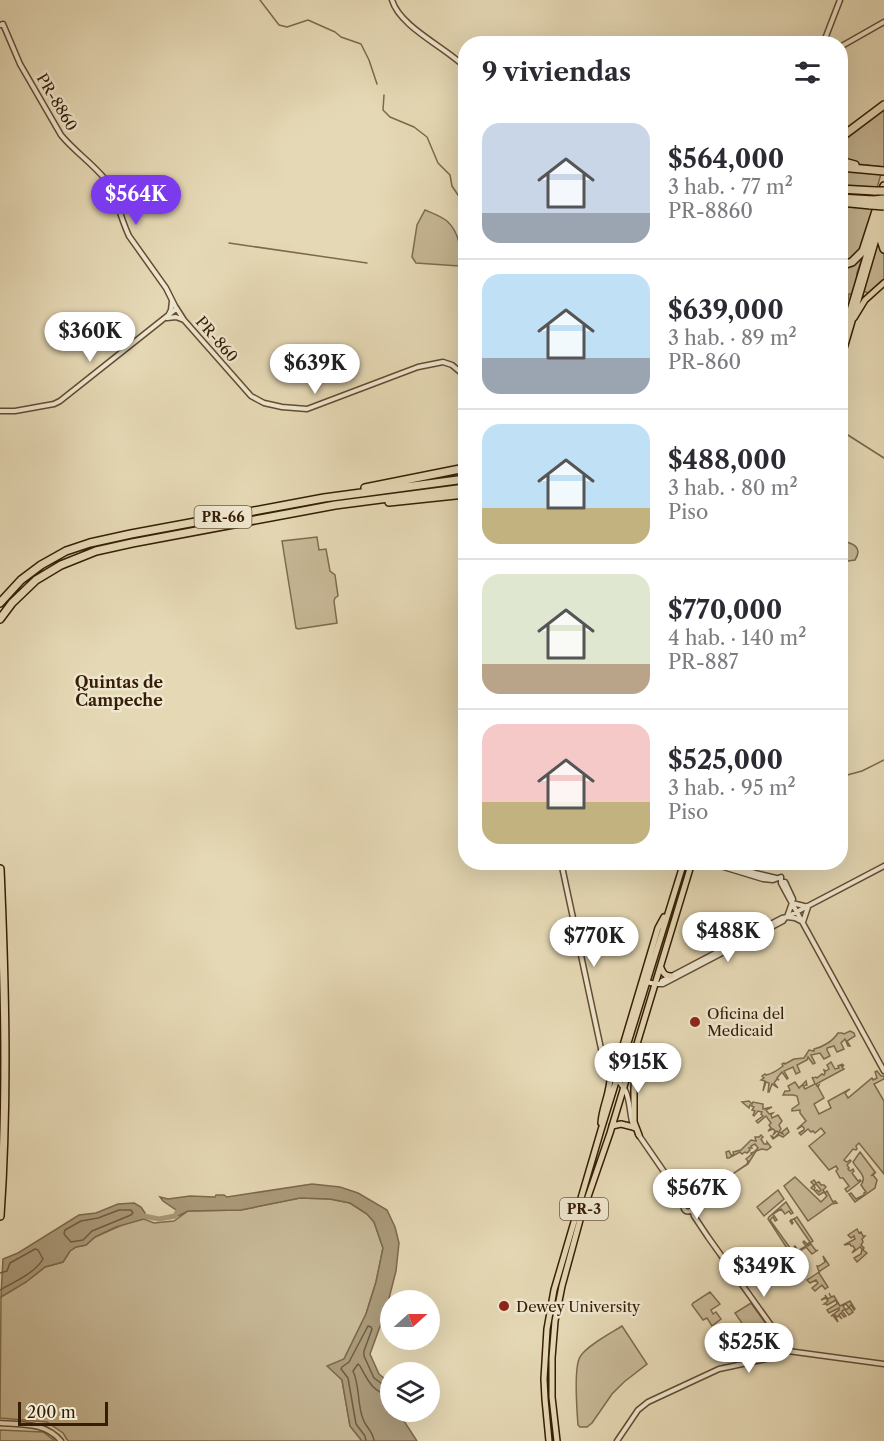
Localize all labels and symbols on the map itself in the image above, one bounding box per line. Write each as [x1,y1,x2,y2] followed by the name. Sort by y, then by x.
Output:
[32,70,82,134] street label: PR-8860
[94,175,178,226] pin: $564K
[48,312,132,363] pin: $360K
[192,312,242,366] street label: PR-860
[273,344,357,395] pin: $639K
[194,506,252,528] road number: PR-66
[75,672,164,710] district label: Quintas de Campeche
[686,912,770,963] pin: $488K
[552,917,636,968] pin: $770K
[707,1004,785,1040] place label: Oficina del Medicaid
[688,1015,702,1029] marker: Oficina del Medicaid
[596,1043,680,1094] pin: $915K
[655,1169,739,1220] pin: $567K
[560,1198,608,1220] road number: PR-3
[722,1247,806,1298] pin: $349K
[380,1290,440,1350] north arrow
[516,1297,641,1316] place label: Dewey University
[497,1299,511,1313] marker: Dewey University
[707,1323,791,1374] pin: $525K
[18,1399,108,1426] scale bar

